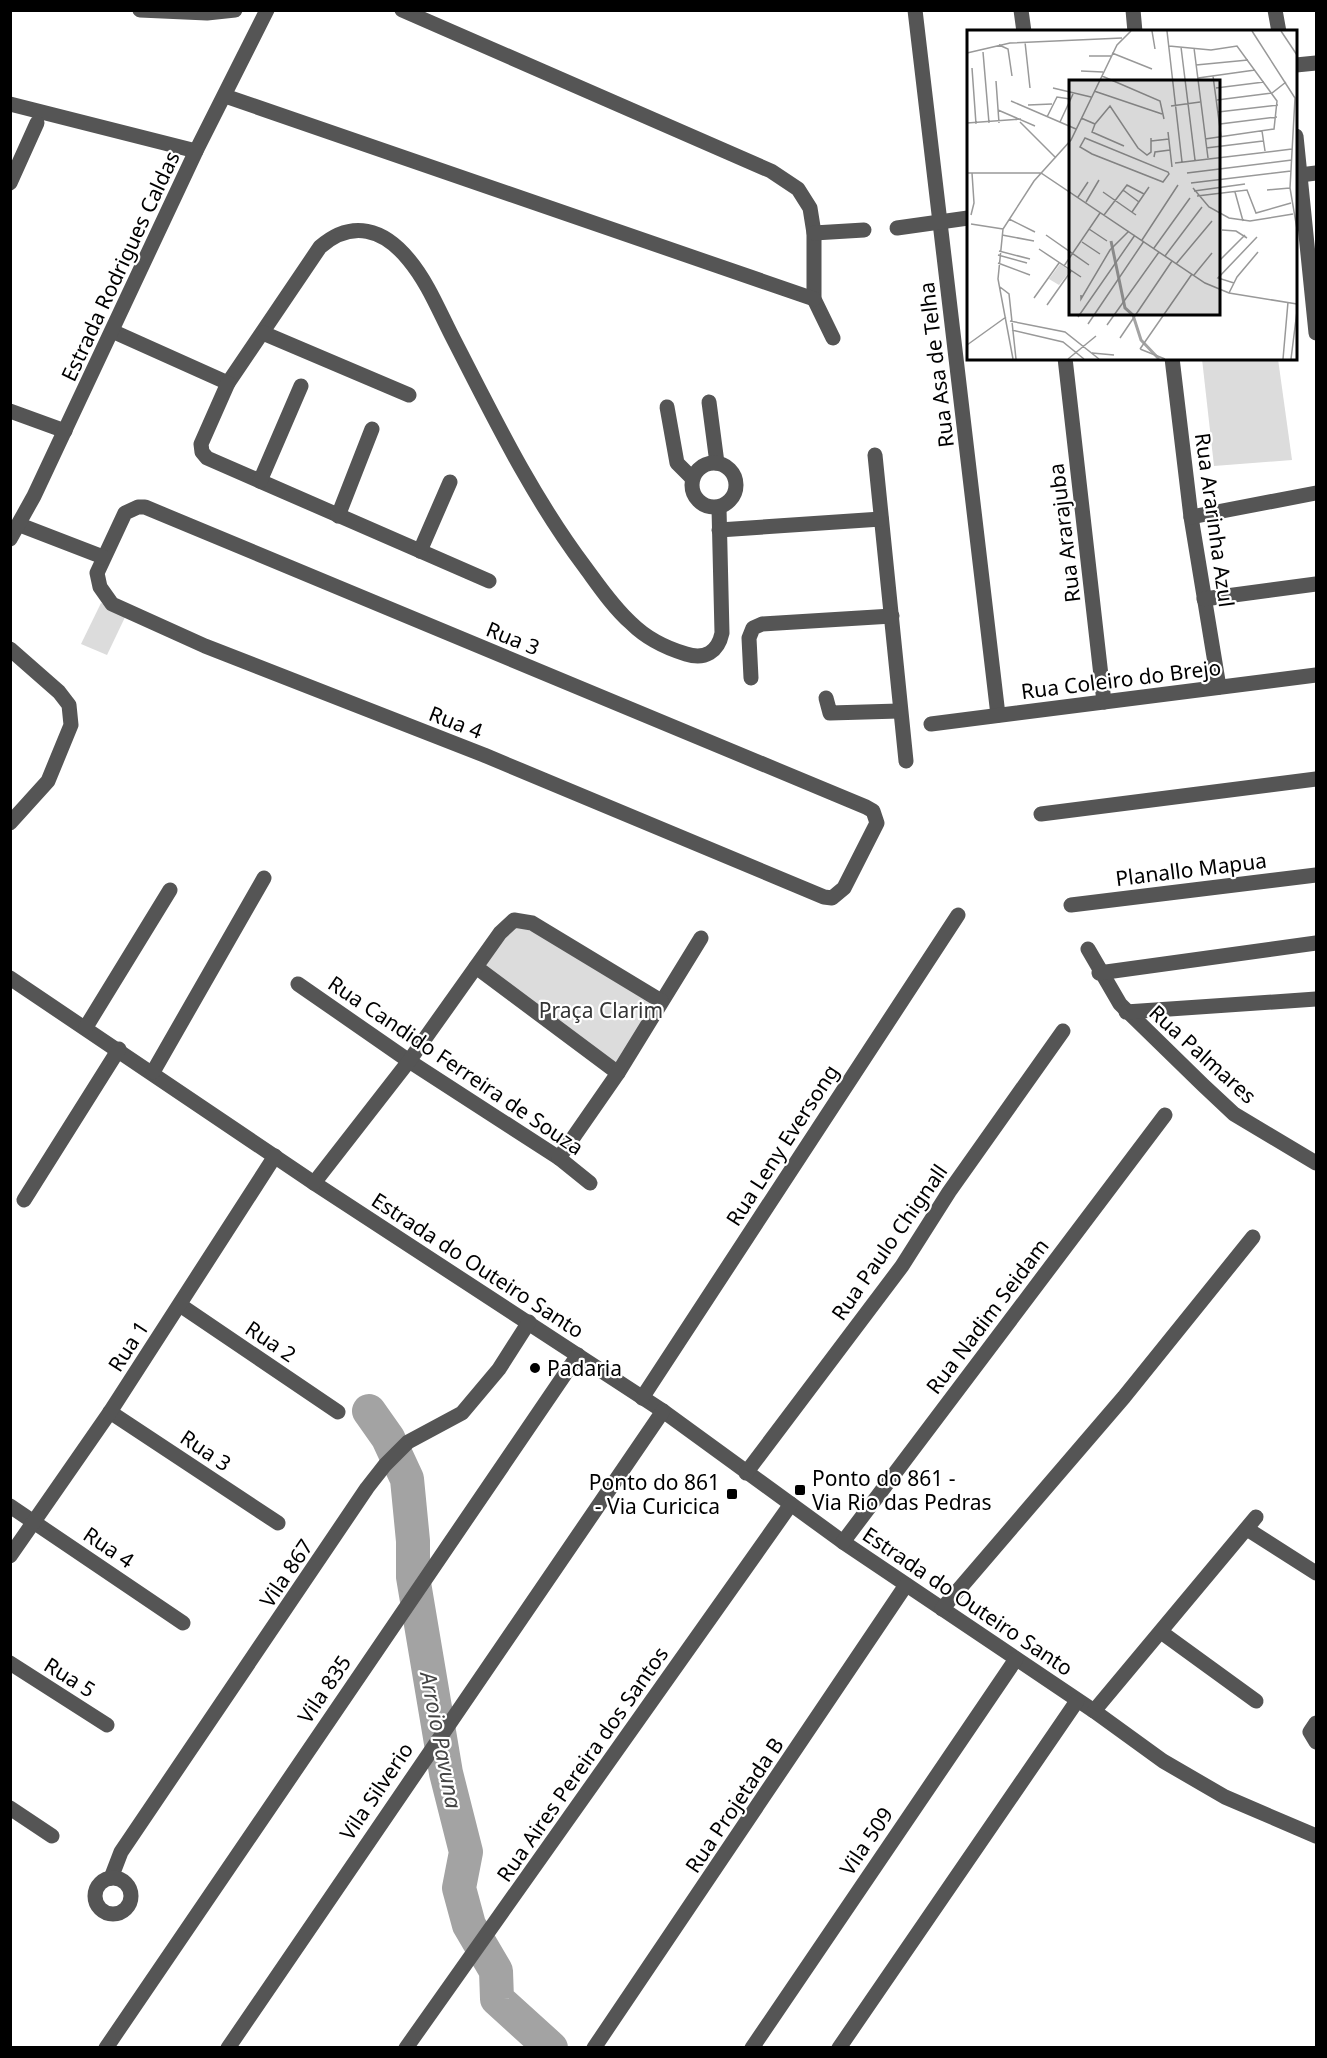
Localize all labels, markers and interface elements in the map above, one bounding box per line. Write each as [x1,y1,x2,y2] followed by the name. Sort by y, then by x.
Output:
[967,30,1297,360] inset map
[54,146,186,386] street label: Estrada Rodrigues Caldas
[912,281,960,449] street label: Rua Asa de Telha
[1189,431,1241,609] street label: Rua Ararinha Azul
[1042,462,1086,604] street label: Rua Ararajuba
[482,615,544,661] street label: Rua 3
[1019,653,1223,705] street label: Rua Coleiro do Brejo
[425,699,487,745] street label: Rua 4
[1114,846,1268,892] street label: Planallo Mapua
[323,969,589,1161] street label: Rua Candido Ferreira de Souza
[539,996,663,1024] park label: Praça Clarim
[1144,999,1262,1109] street label: Rua Palmares
[719,1059,845,1231] street label: Rua Leny Eversong
[825,1158,953,1326] street label: Rua Paulo Chignall
[366,1186,590,1344] street label: Estrada do Outeiro Santo
[919,1233,1055,1399] street label: Rua Nadim Seidam
[240,1314,302,1368] street label: Rua 2
[101,1315,155,1377] street label: Rua 1
[547,1354,622,1382] place label: Padaria
[528,1361,542,1375] marker: Padaria
[175,1423,237,1477] street label: Rua 3
[812,1464,992,1516] place label: Ponto do 861 - Via Rio das Pedras
[589,1468,720,1520] place label: Ponto do 861 - Via Curicica
[793,1483,807,1497] marker: Ponto do 861 - Via Rio das Pedras
[725,1487,739,1501] marker: Ponto do 861 - Via Curicica
[78,1520,140,1574] street label: Rua 4
[857,1520,1079,1682] street label: Estrada do Outeiro Santo
[253,1533,319,1613] street label: Vila 867
[490,1641,674,1887] street label: Rua Aires Pereira dos Santos
[291,1649,357,1729] street label: Vila 835
[39,1650,101,1704] street label: Rua 5
[414,1667,470,1811] water label: Arroio Pavuna
[678,1732,790,1878] street label: Rua Projetada B
[333,1737,419,1845] street label: Vila Silverio
[833,1801,899,1881] street label: Vila 509

